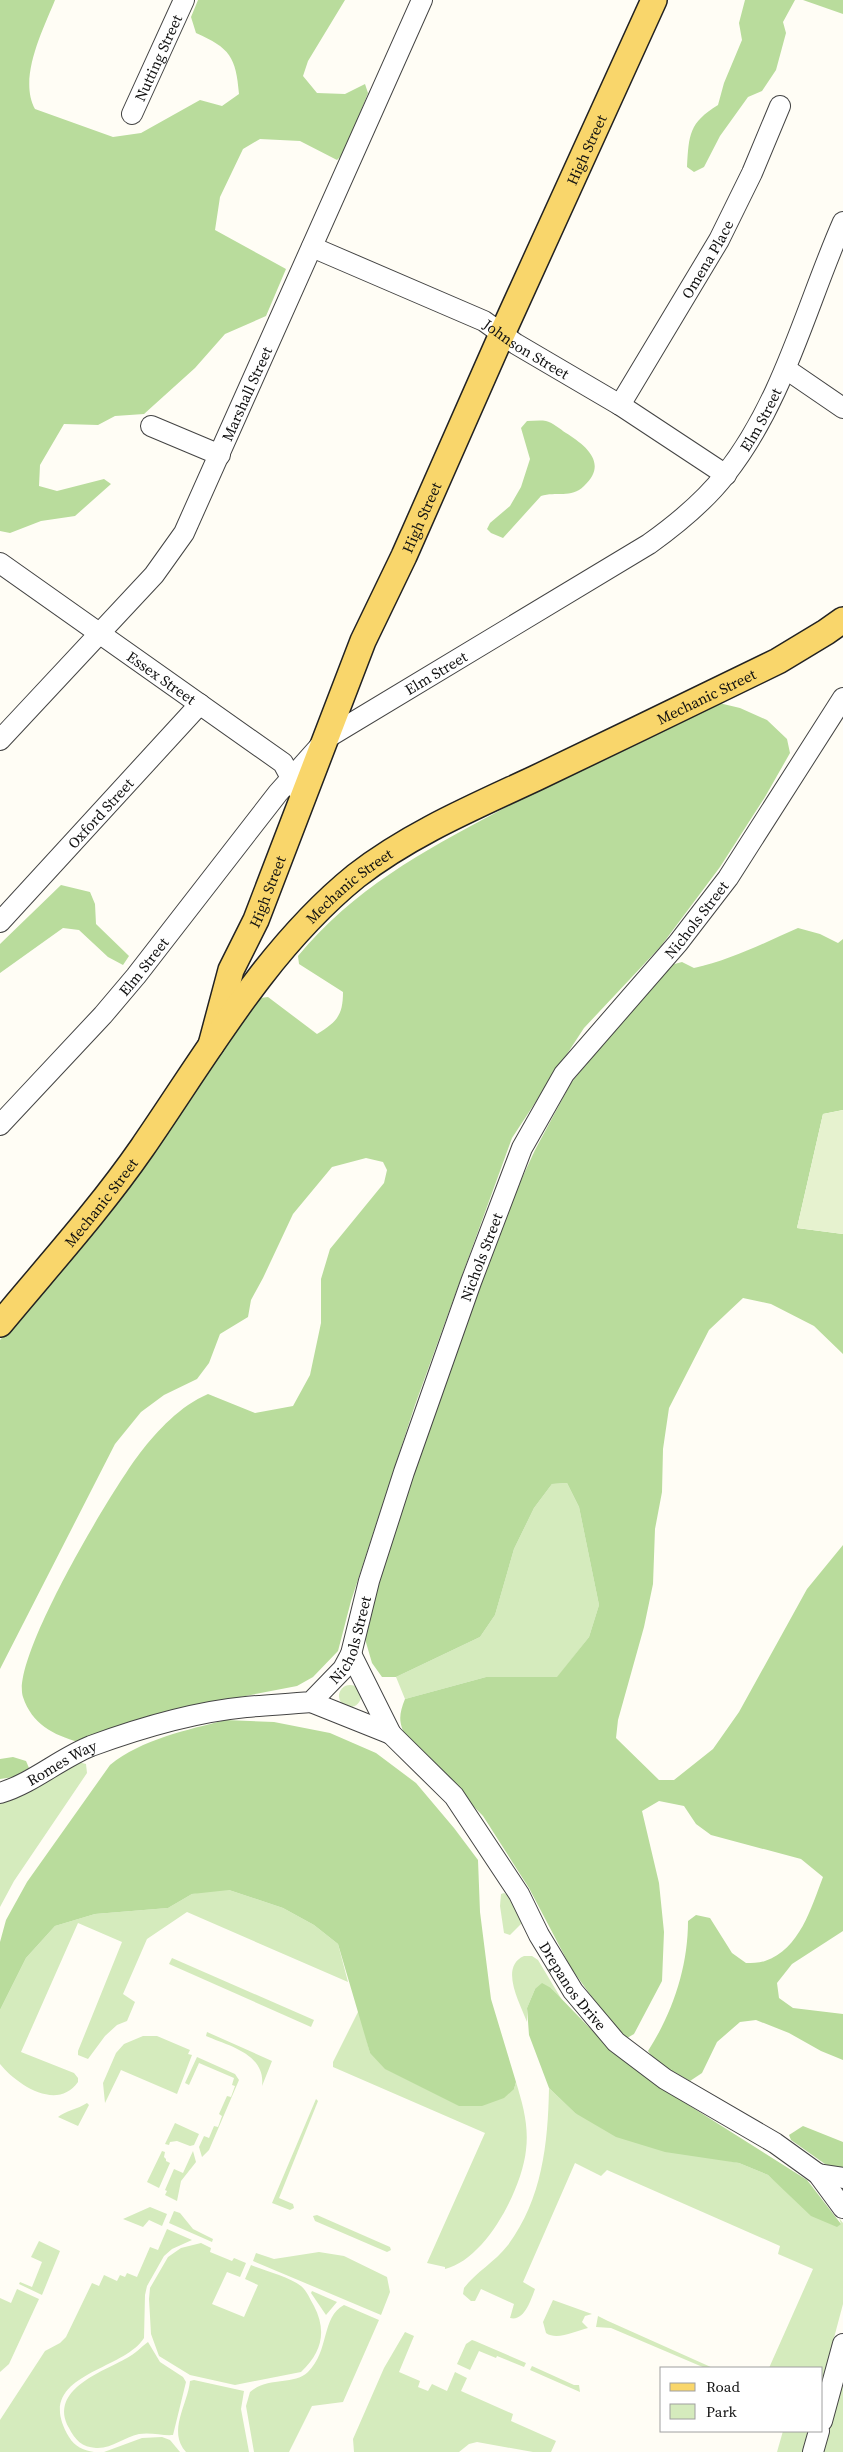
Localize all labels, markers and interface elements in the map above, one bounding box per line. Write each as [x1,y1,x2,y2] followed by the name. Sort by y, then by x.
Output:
[129,11,187,104] street label: Nutting Street
[561,111,611,188] street label: High Street
[676,216,738,302] street label: Omena Place
[479,313,573,384] street label: Johnson Street
[216,343,277,444] street label: Marshall Street
[734,384,786,455] street label: Elm Street
[396,479,446,556] street label: High Street
[123,646,200,709] street label: Essex Street
[401,646,471,699] street label: Elm Street
[653,663,759,729] street label: Mechanic Street
[62,773,138,853] street label: Oxford Street
[300,843,396,928] street label: Mechanic Street
[243,853,290,931] street label: High Street
[659,876,733,963] street label: Nichols Street
[113,932,173,1000] street label: Elm Street
[59,1153,142,1251] street label: Mechanic Street
[455,1210,507,1304] street label: Nichols Street
[324,1594,375,1688] street label: Nichols Street
[23,1734,100,1790] street label: Romes Way
[535,1937,612,2035] street label: Drepanos Drive
[660,2367,823,2432] legend
[706,2376,740,2397] text: Road
[706,2401,738,2422] text: Park

